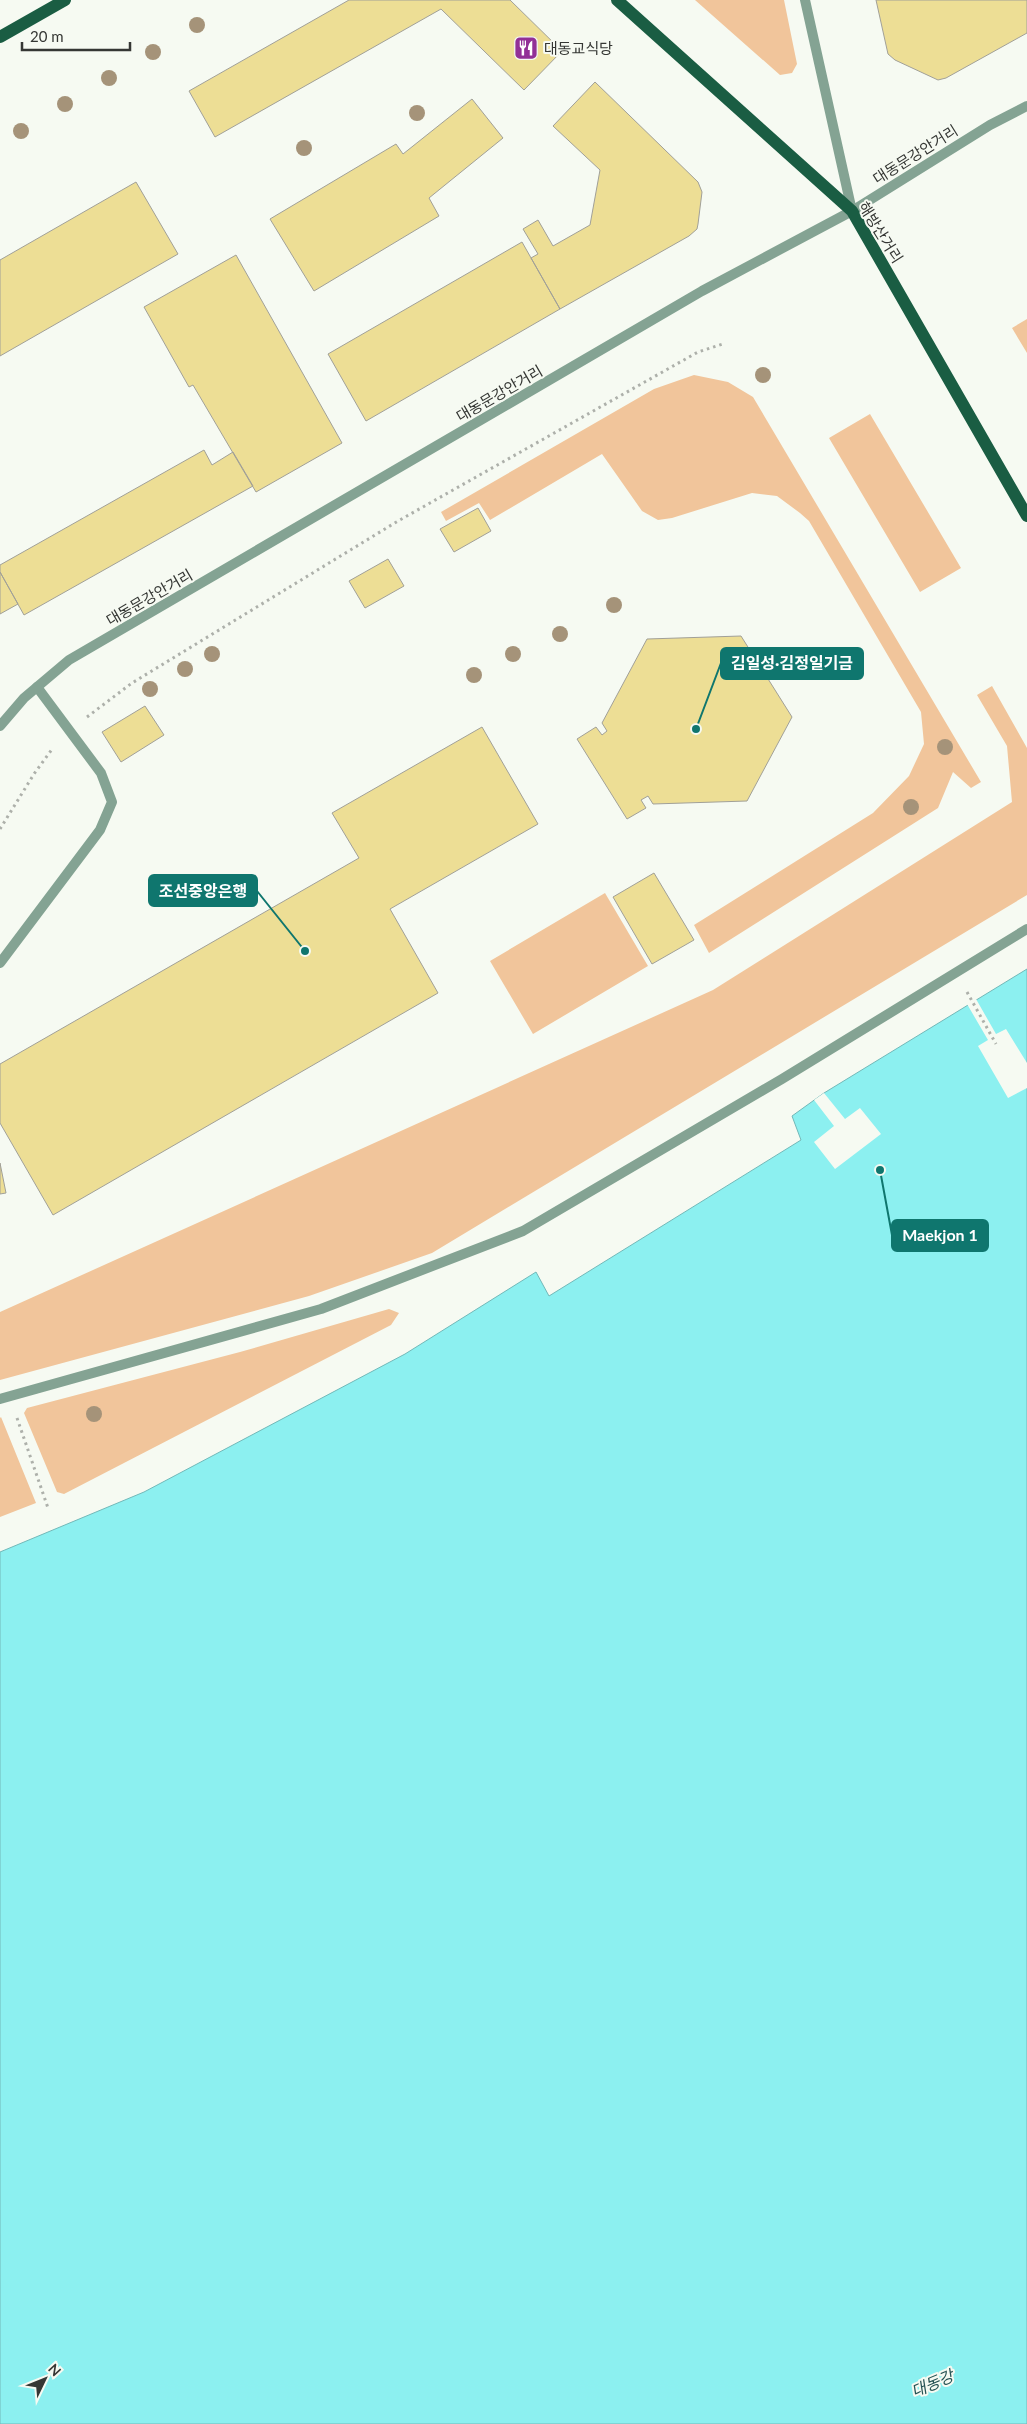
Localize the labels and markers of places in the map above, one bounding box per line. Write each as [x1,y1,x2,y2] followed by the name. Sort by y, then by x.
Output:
[513,35,539,61] restaurant icon: 대동교식당
[544,39,613,57] place label: 대동교식당
[721,648,863,679] callout: 김일성·김정일기금
[149,875,257,906] callout: 조선중앙은행
[892,1220,988,1251] callout: Maekjon 1

